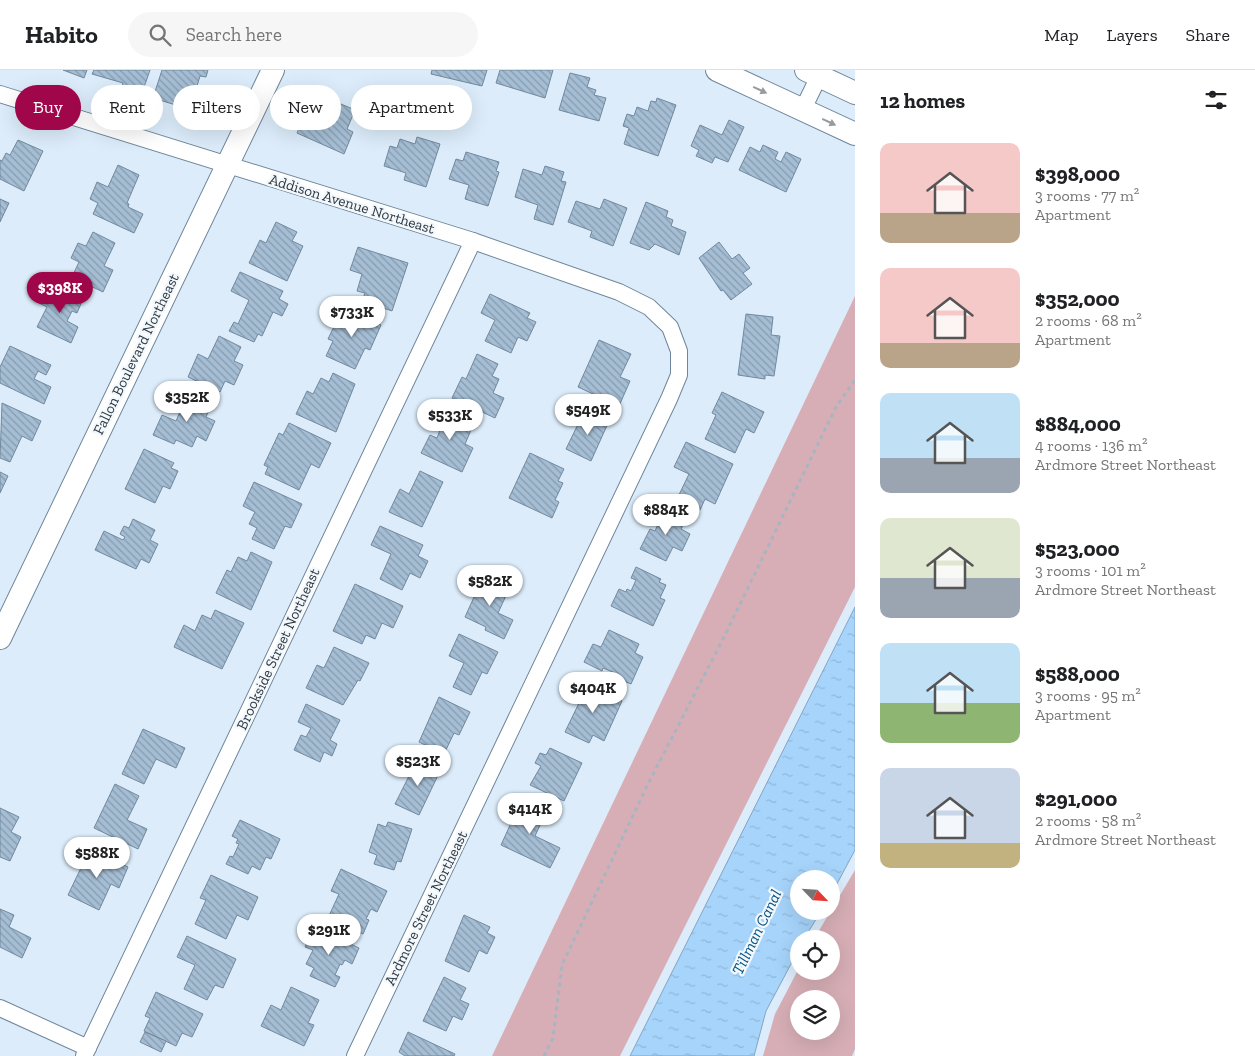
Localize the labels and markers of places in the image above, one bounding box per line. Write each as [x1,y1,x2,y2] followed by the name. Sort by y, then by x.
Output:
[25,272,95,314] pin: $398K
[317,296,387,338] pin: $733K
[152,380,222,423] pin: $352K
[553,394,623,436] pin: $549K
[415,398,485,441] pin: $533K
[631,494,701,536] pin: $884K
[455,564,525,607] pin: $582K
[558,672,628,714] pin: $404K
[383,744,453,787] pin: $523K
[495,792,565,835] pin: $414K
[62,836,132,879] pin: $588K
[294,914,364,956] pin: $291K

